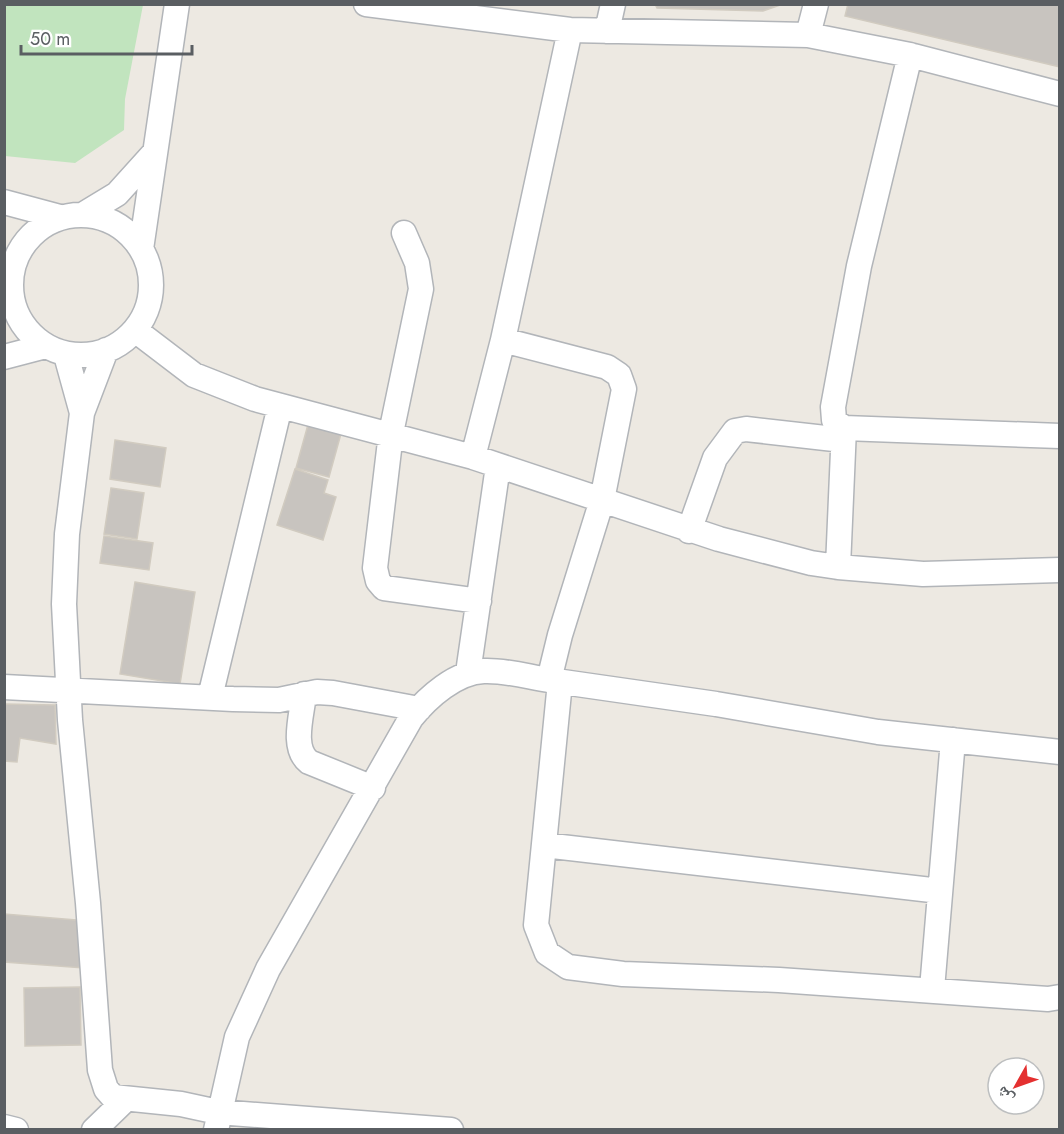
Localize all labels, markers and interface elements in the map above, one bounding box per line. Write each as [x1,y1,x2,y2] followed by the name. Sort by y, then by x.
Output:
[21,18,192,56] scale bar
[30,26,70,52] text: 50 m
[986,1056,1046,1116] north arrow
[991,1081,1019,1109] text: ش

